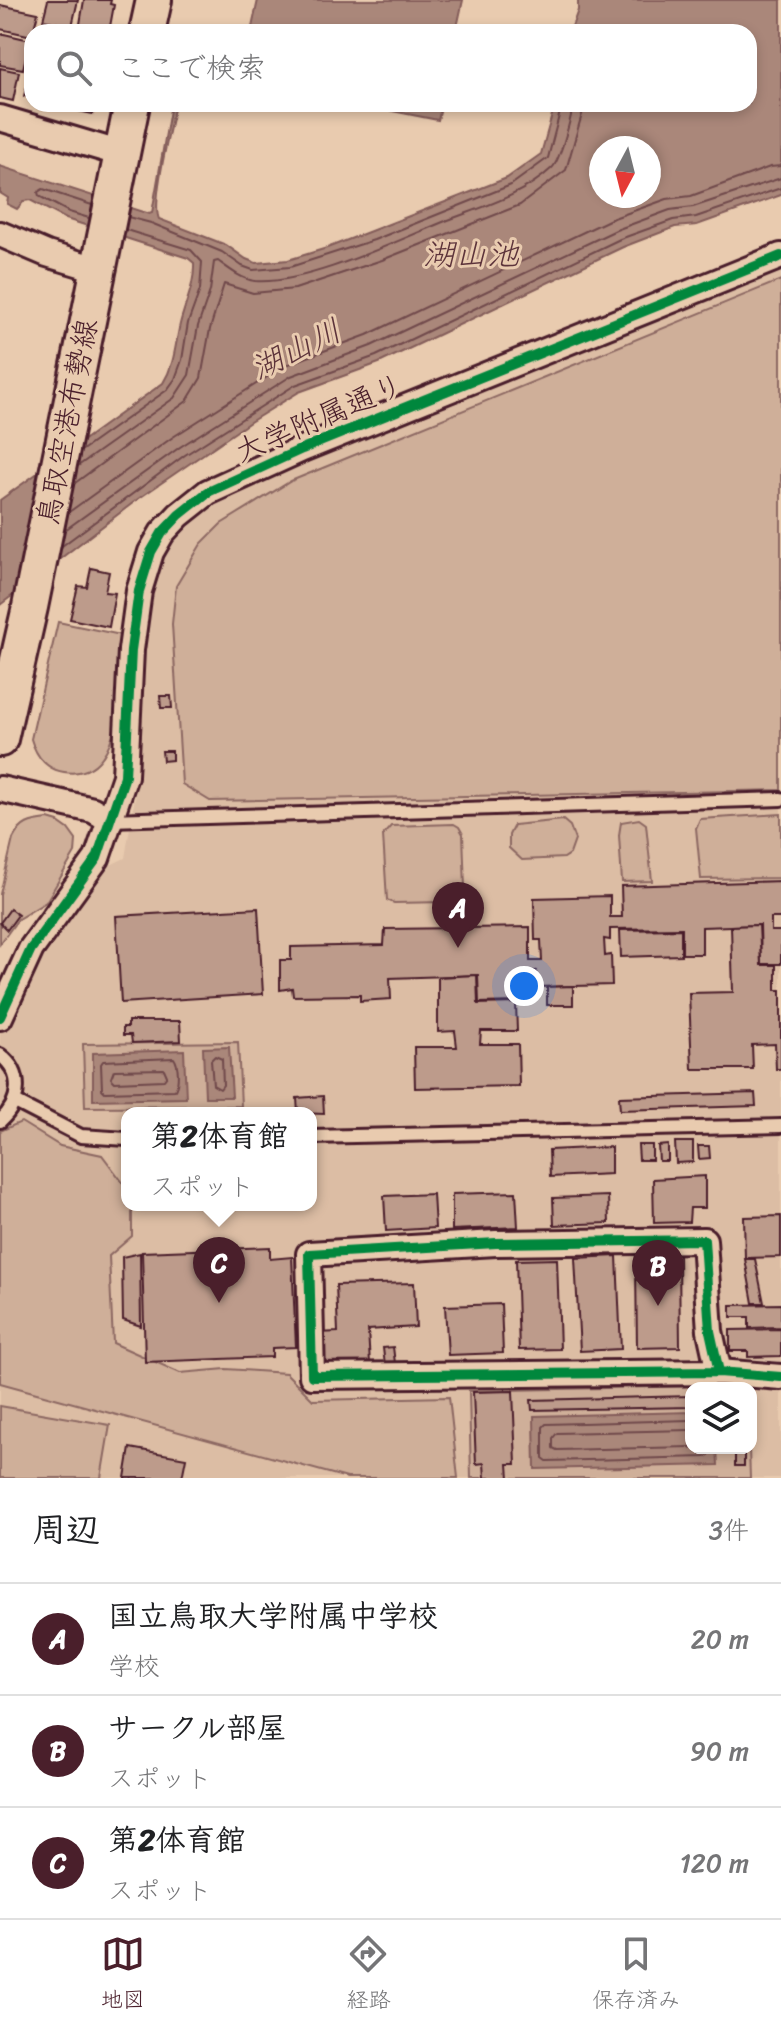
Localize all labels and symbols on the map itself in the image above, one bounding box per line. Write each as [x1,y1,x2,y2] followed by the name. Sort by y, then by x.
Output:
[589,136,661,208] north arrow
[423,226,520,283] water label: 湖山池
[241,303,352,396] water label: 湖山川
[20,314,114,530] street label: 鳥取空港布勢線
[226,358,412,478] street label: 大学附属通り
[432,882,484,948] pin: A
[504,966,544,1006] your location
[193,1237,245,1303] pin: C
[632,1240,684,1306] pin: B

